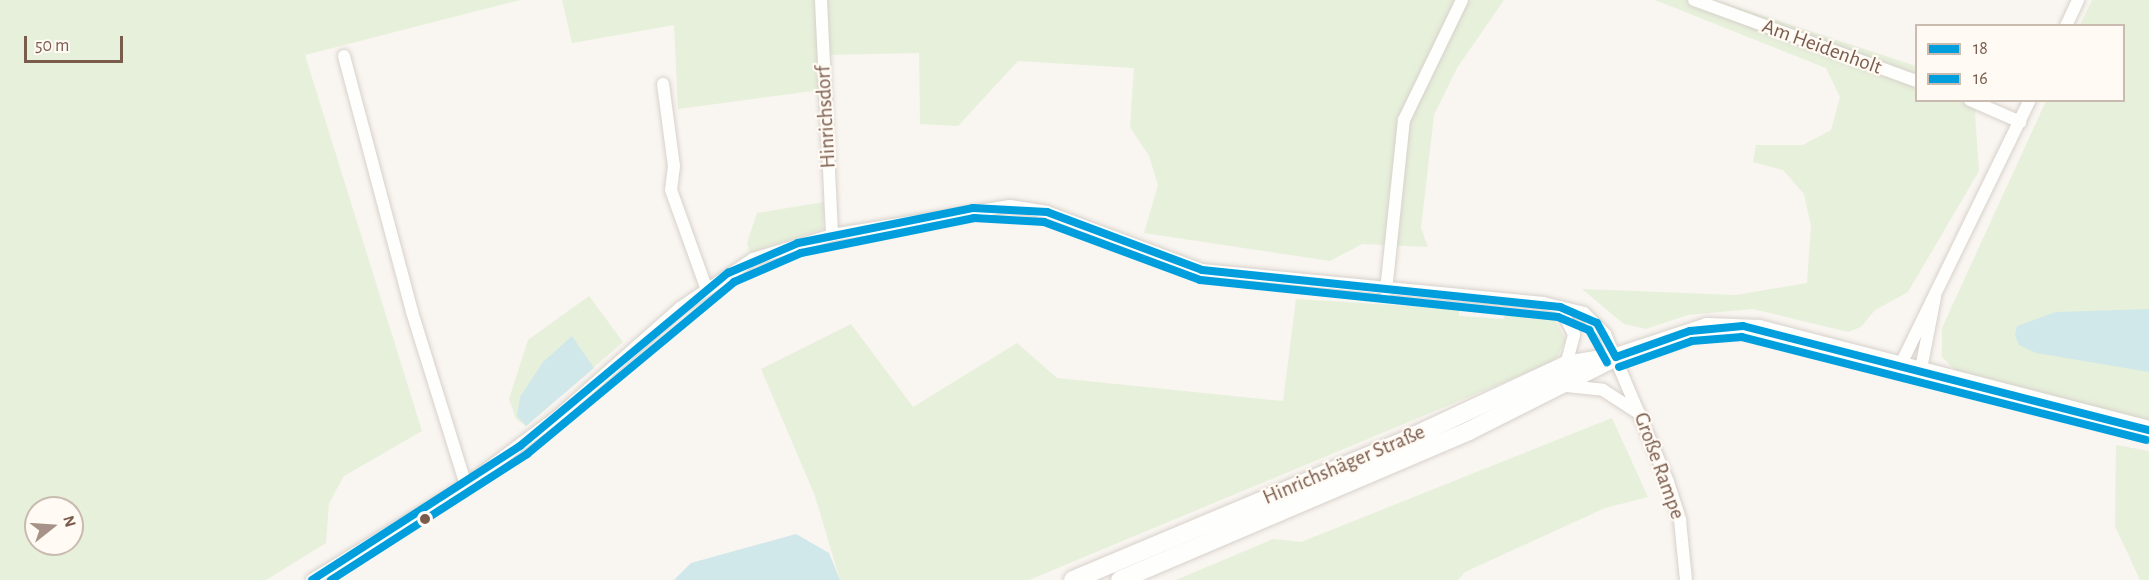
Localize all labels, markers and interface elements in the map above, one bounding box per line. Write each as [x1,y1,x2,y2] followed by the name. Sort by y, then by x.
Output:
[1759,14,1885,80] street label: Am Heidenholt
[27,24,126,62] scale bar
[1915,24,2125,102] legend
[35,37,69,55] text: 50 m
[1973,40,1988,58] text: 18
[811,65,841,169] street label: Hinrichsdorf
[1973,70,1988,88] text: 16
[1628,409,1690,523] street label: Große Rampe
[1259,419,1429,511] street label: Hinrichshäger Straße
[24,496,84,556] north arrow
[419,513,431,525] unlabelled marker
[60,514,79,529] text: N

